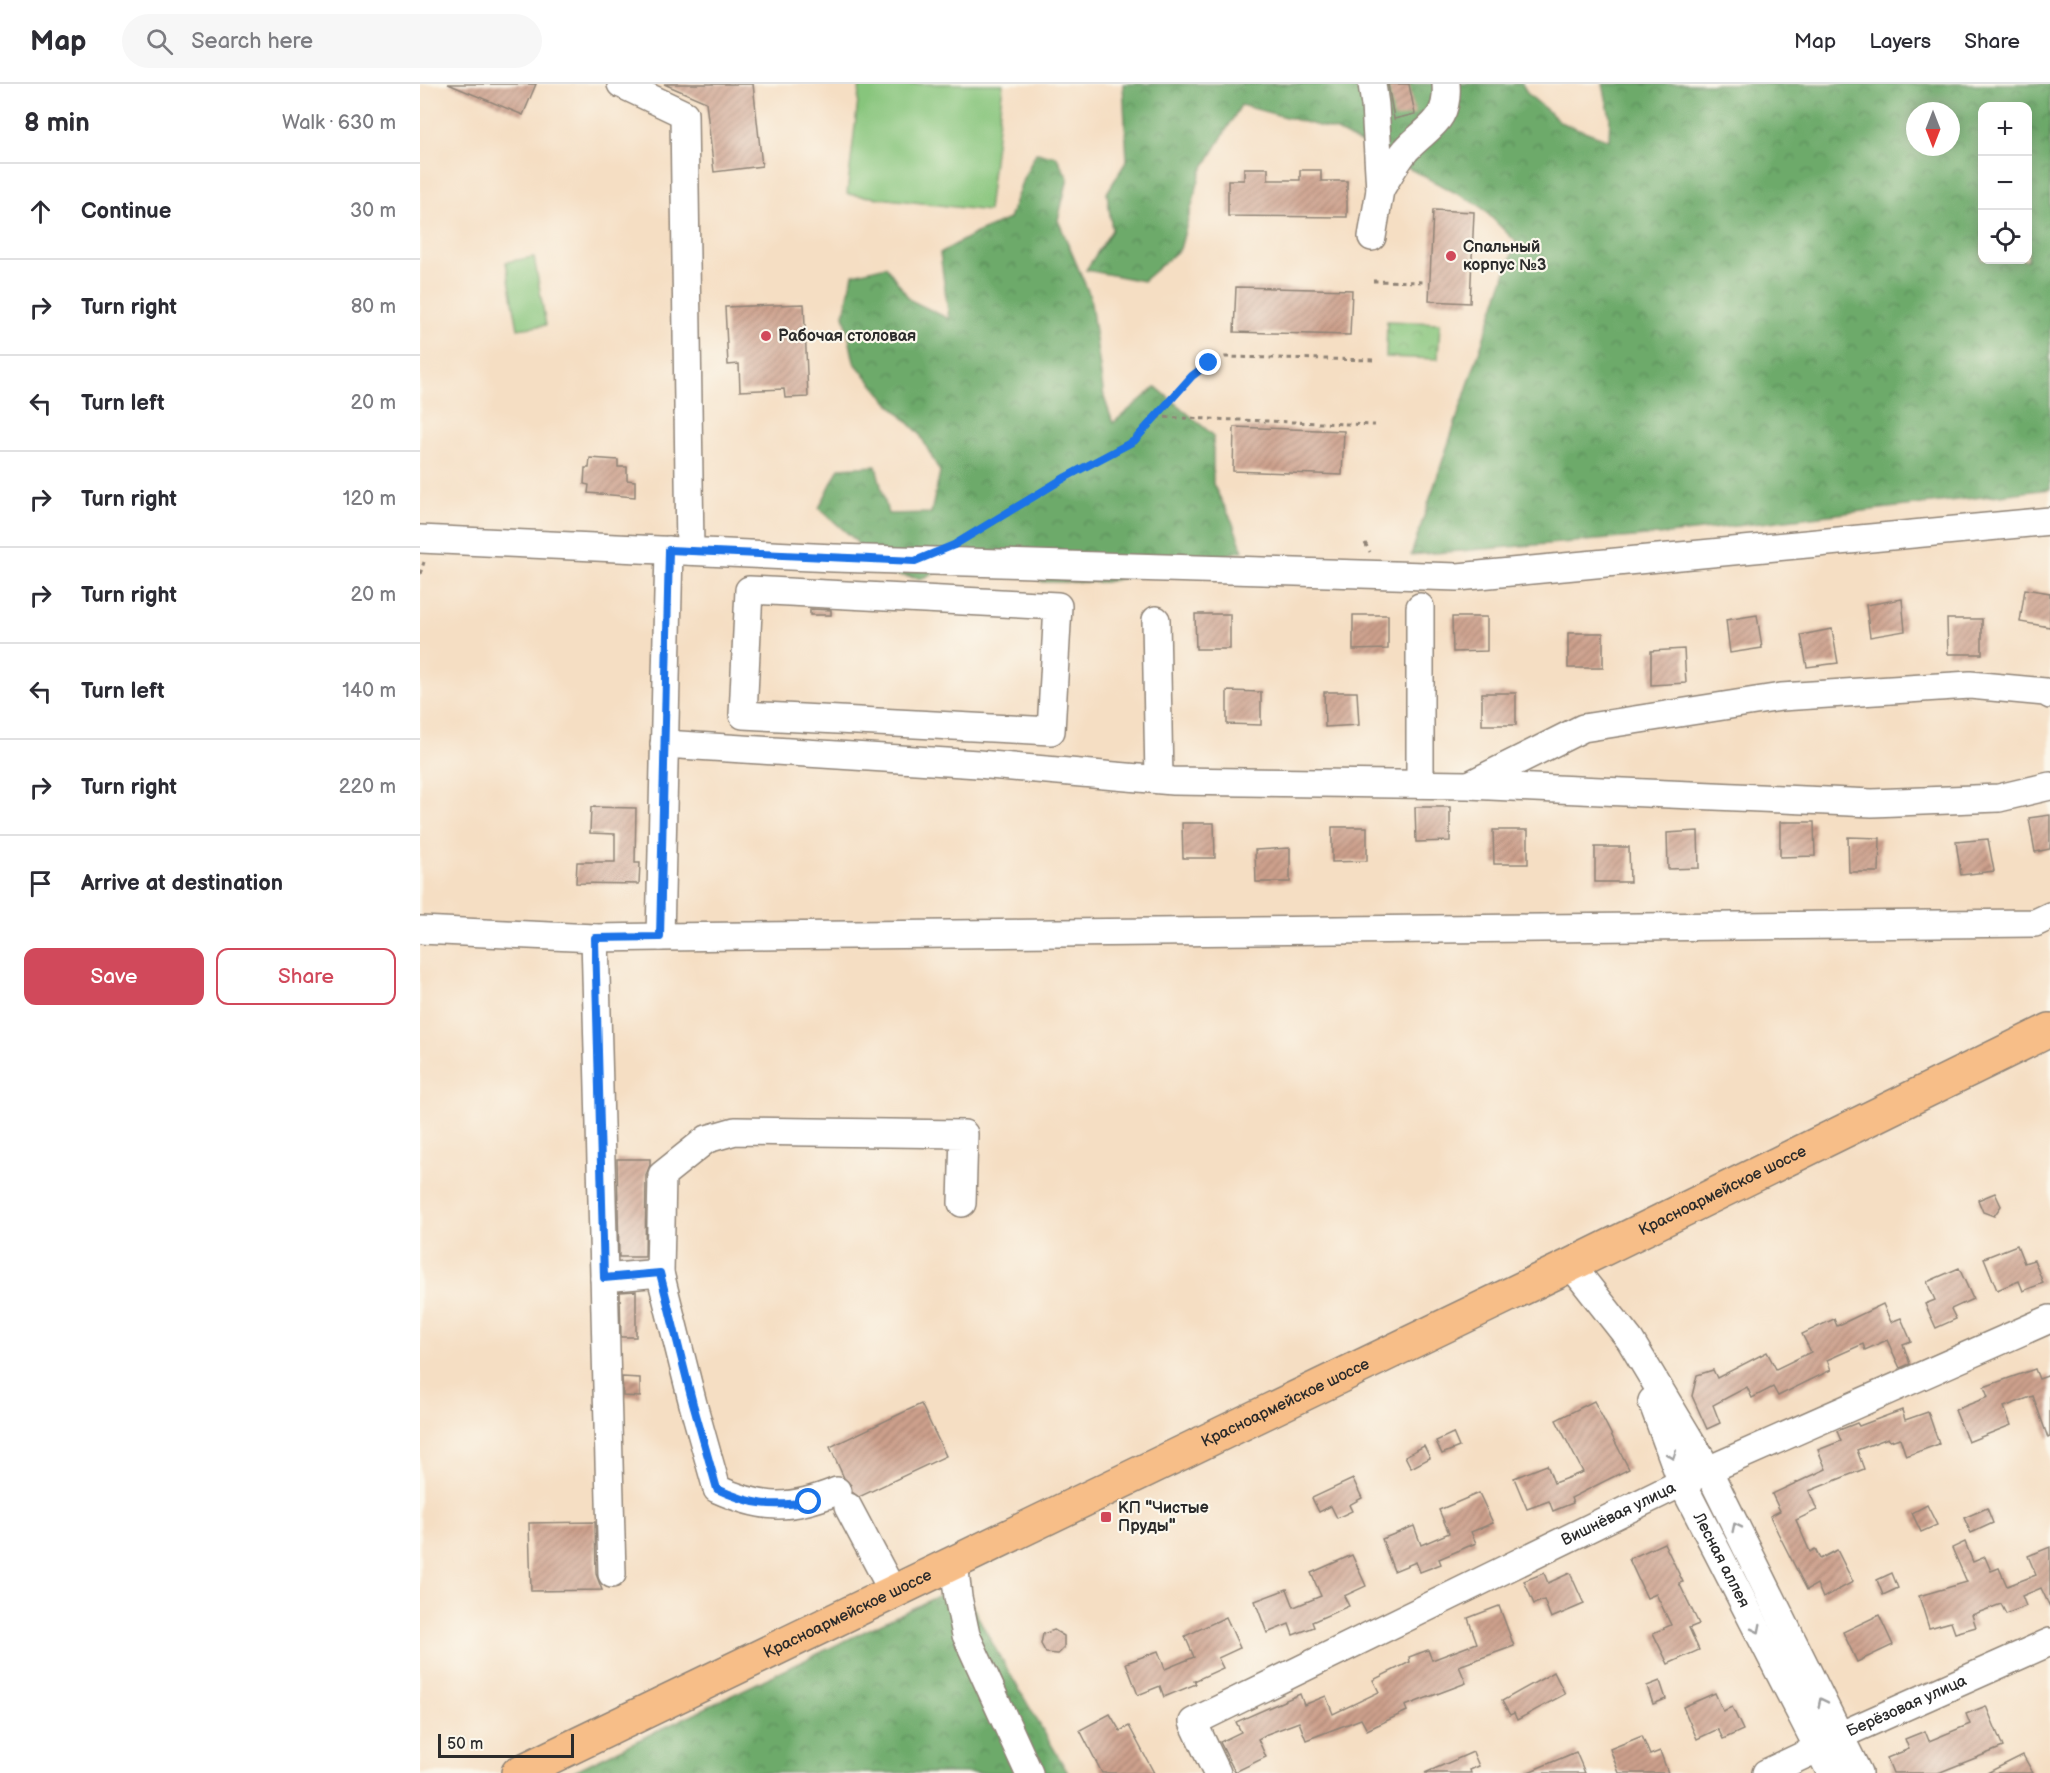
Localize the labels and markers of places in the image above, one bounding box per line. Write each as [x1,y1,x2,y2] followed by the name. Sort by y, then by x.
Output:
[1463,238,1546,275] place label: Спальный корпус №3
[1444,249,1458,263] marker: Спальный корпус №3
[778,327,916,346] place label: Рабочая столовая
[759,329,773,343] marker: Рабочая столовая
[1118,1499,1209,1536] place label: КП "Чистые Пруды"
[1099,1510,1113,1524] marker: КП "Чистые Пруды"

